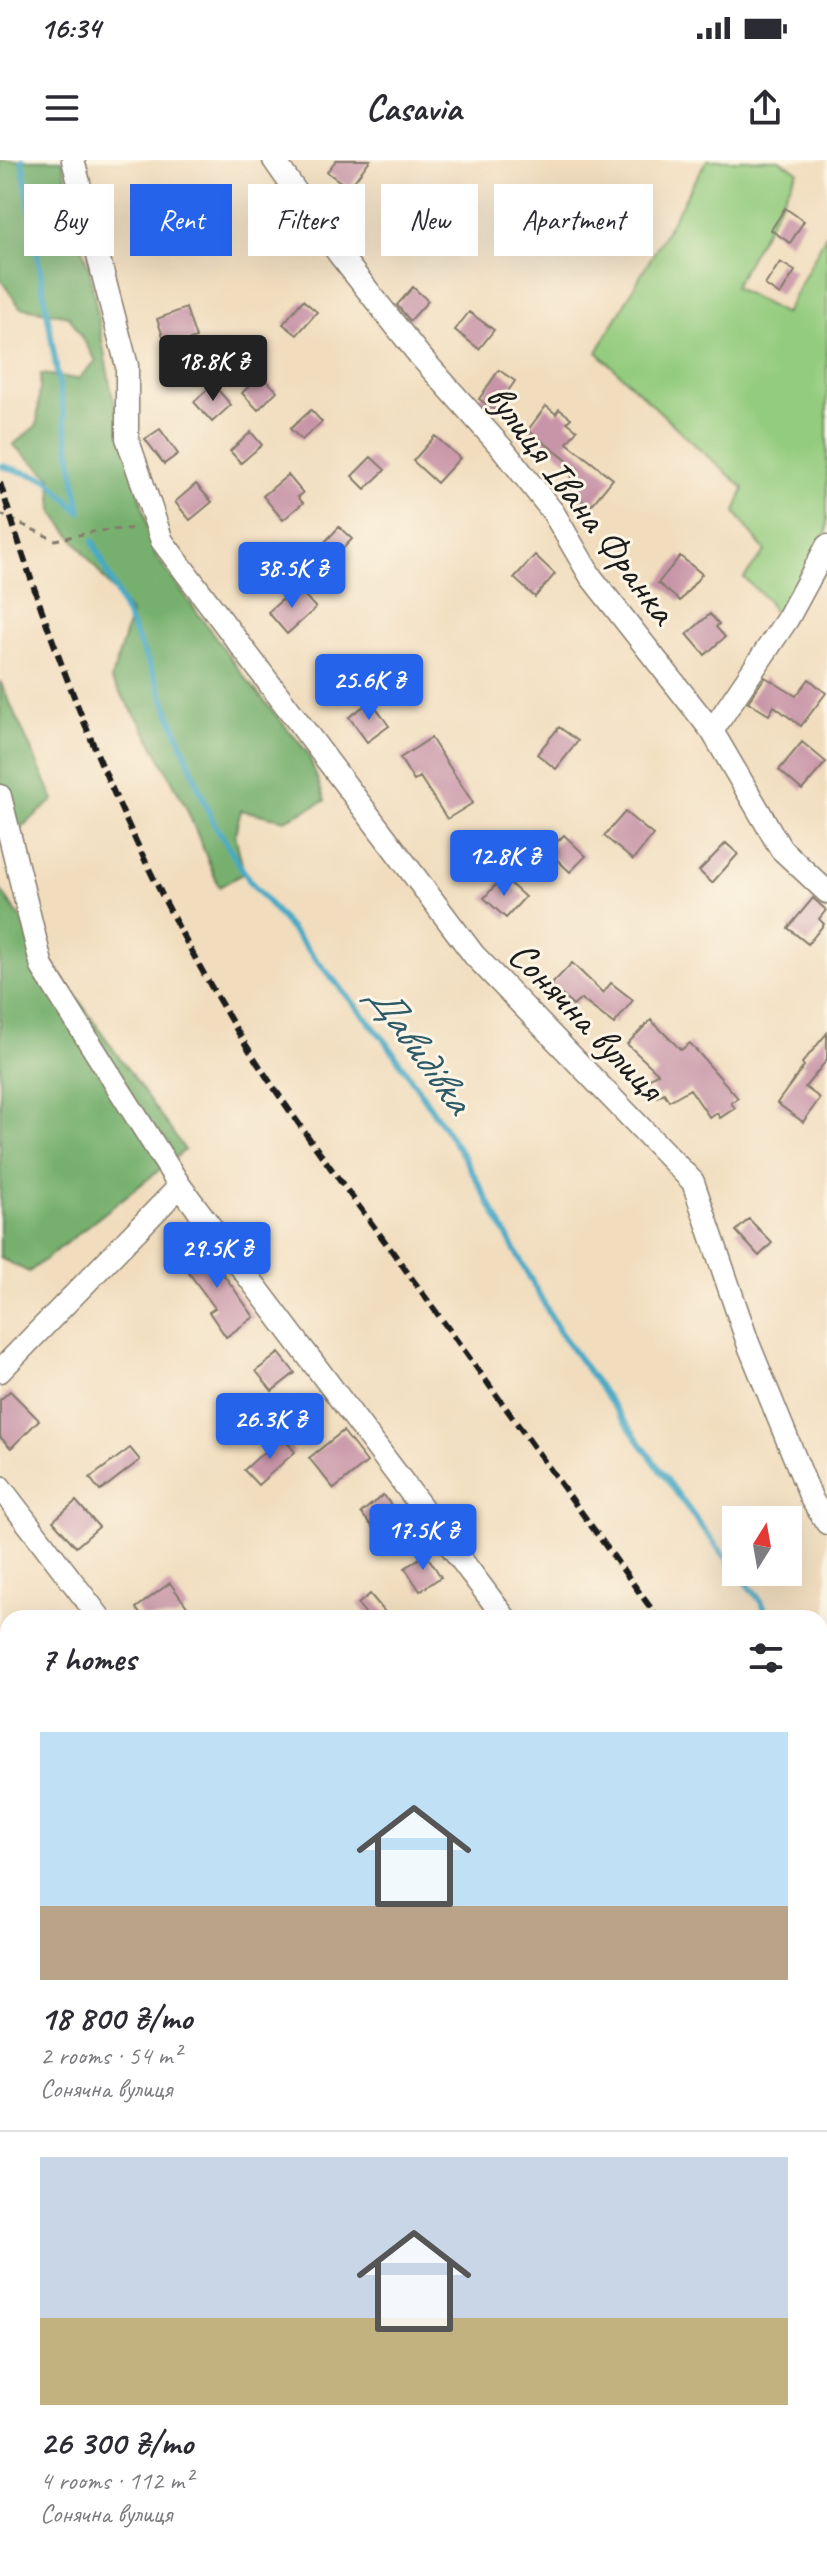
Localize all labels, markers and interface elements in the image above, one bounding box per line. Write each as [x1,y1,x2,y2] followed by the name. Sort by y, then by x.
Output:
[40,9,101,47] text: 16:34
[366,85,461,131] text: Casavia
[40,86,84,130] icon: menu
[743,86,787,130] icon: share
[24,184,114,256] chip: Buy
[130,184,232,256] chip: Rent
[248,184,365,256] chip: Filters
[381,184,478,256] chip: New
[494,184,653,256] chip: Apartment
[139,335,287,403] pin: 18.8K ₴
[177,344,249,377] text: 18.8K ₴
[475,374,689,636] street label: вулиця Івана Франка
[218,542,366,610] pin: 38.5K ₴
[256,551,328,584] text: 38.5K ₴
[295,654,443,722] pin: 25.6K ₴
[333,663,405,696] text: 25.6K ₴
[430,830,578,898] pin: 12.8K ₴
[468,839,540,872] text: 12.8K ₴
[498,930,677,1114] street label: Сонячна вулиця
[354,972,487,1126] water label: Давидівка
[143,1222,291,1290] pin: 29.5K ₴
[182,1231,252,1264] text: 29.5K ₴
[196,1393,344,1461] pin: 26.3K ₴
[234,1402,306,1435] text: 26.3K ₴
[349,1504,497,1572] pin: 17.5K ₴
[722,1506,802,1586] north arrow
[722,1506,802,1586] map controls
[387,1513,459,1546] text: 17.5K ₴
[744,1636,788,1680] icon: filters
[40,1637,136,1680] text: 7 homes
[342,1784,486,1928] icon: home
[40,1996,192,2039] text: 18 800 ₴/mo
[40,2039,181,2072] text: 2 rooms · 54 m²
[40,2072,172,2105] text: Сонячна вулиця
[342,2209,486,2353] icon: home
[40,2421,193,2464] text: 26 300 ₴/mo
[40,2464,192,2497] text: 4 rooms · 112 m²
[40,2497,172,2530] text: Сонячна вулиця

